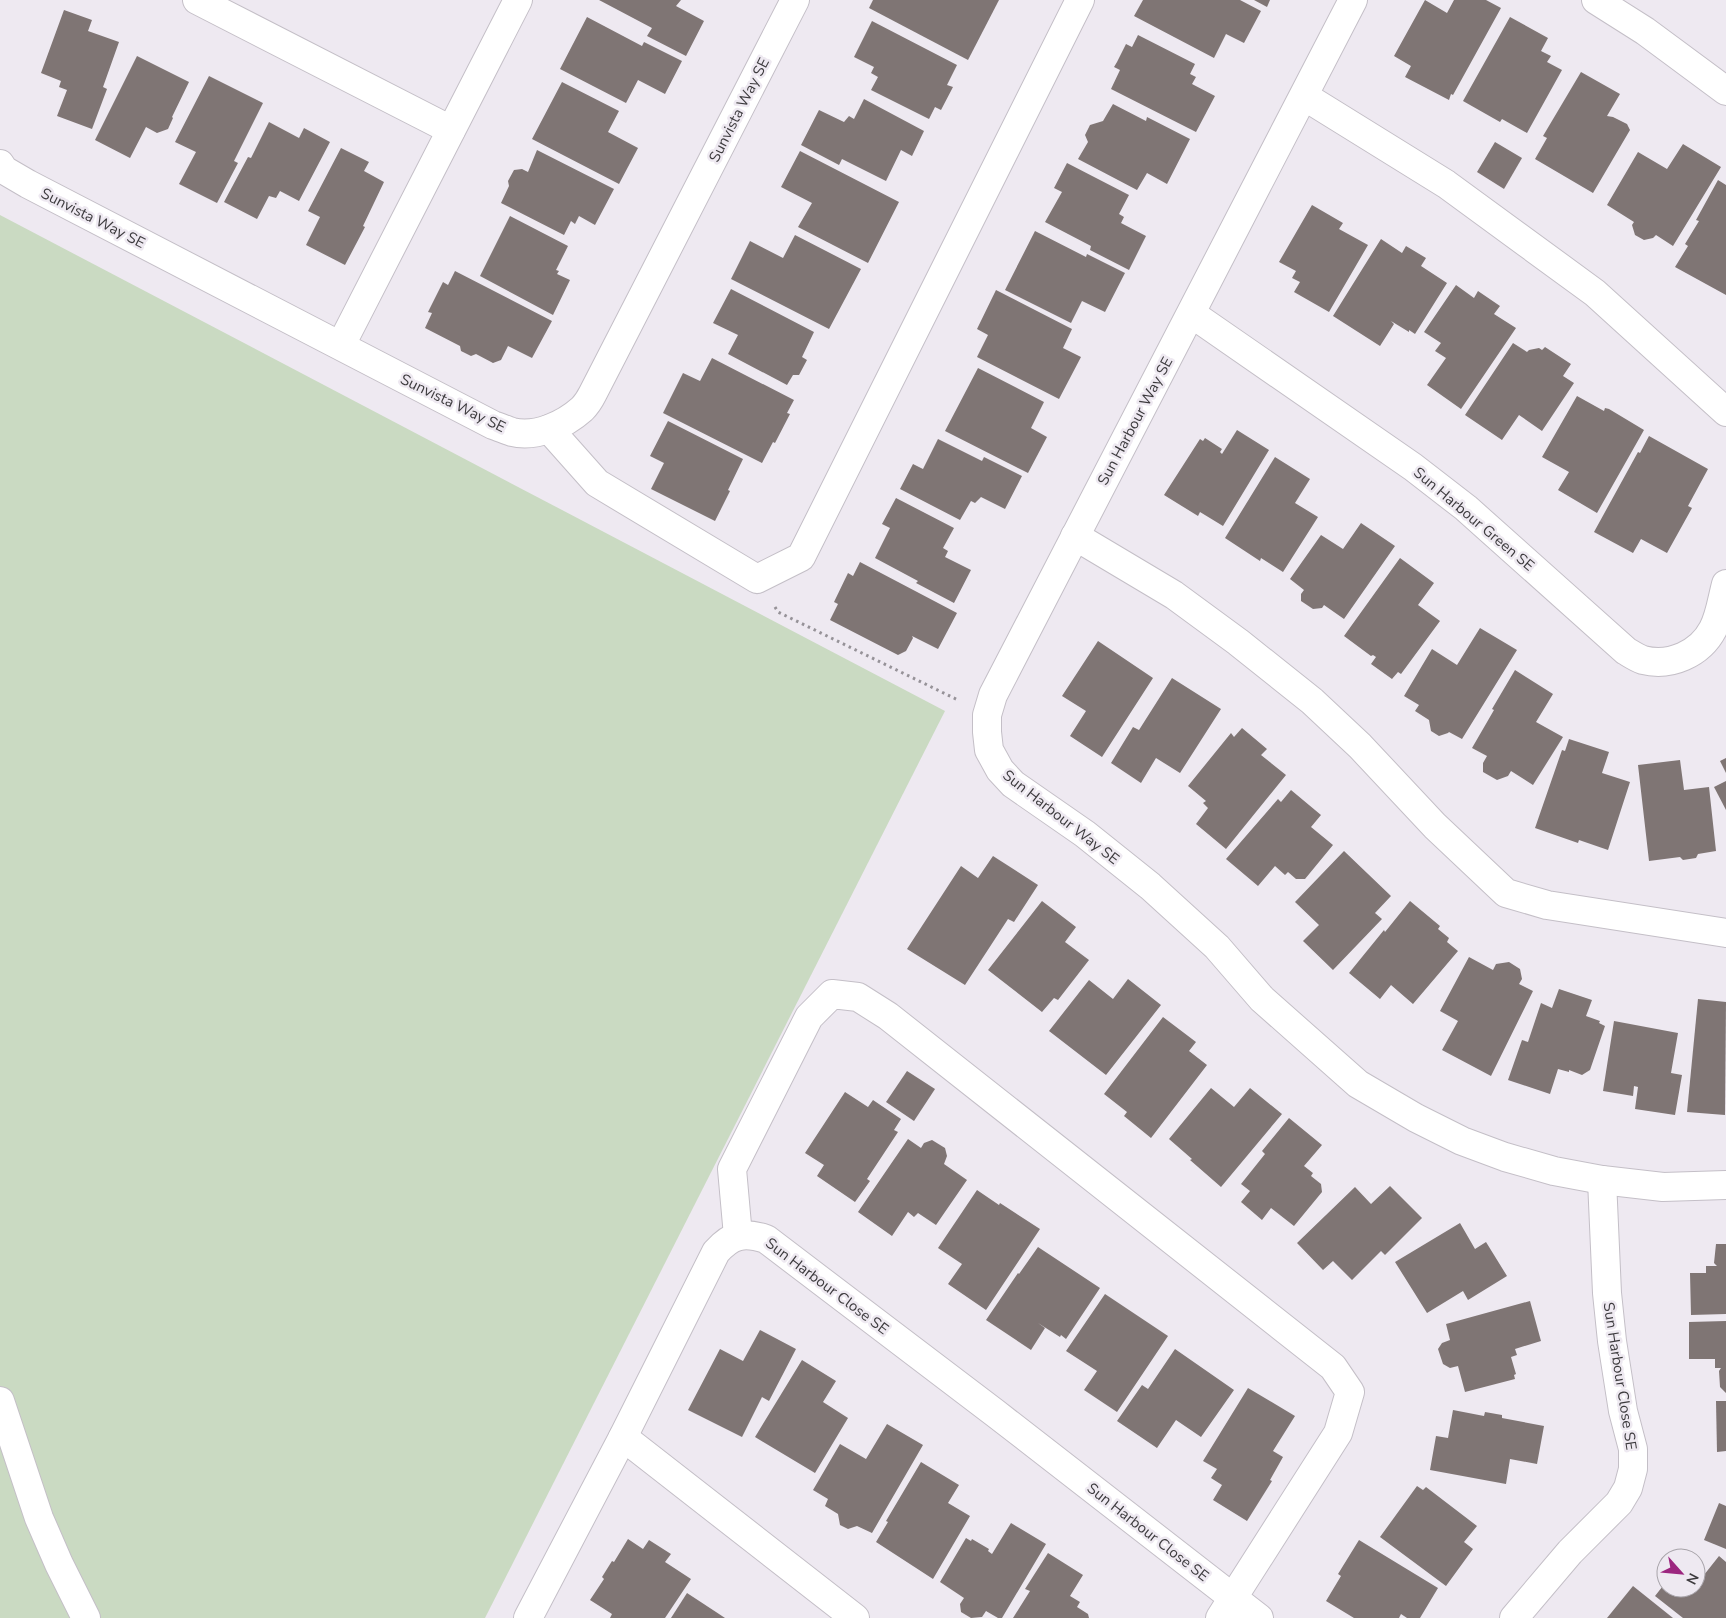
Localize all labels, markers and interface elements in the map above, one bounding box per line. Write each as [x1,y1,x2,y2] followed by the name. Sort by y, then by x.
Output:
[704,54,774,166] street label: Sunvista Way SE
[37,183,149,253] street label: Sunvista Way SE
[1093,353,1177,489] street label: Sun Harbour Way SE
[397,369,509,437] street label: Sunvista Way SE
[1409,463,1539,575] street label: Sun Harbour Green SE
[999,765,1123,869] street label: Sun Harbour Way SE
[761,1233,893,1339] street label: Sun Harbour Close SE
[1598,1301,1642,1451] street label: Sun Harbour Close SE
[1083,1478,1213,1586] street label: Sun Harbour Close SE
[1656,1548,1706,1598] north arrow
[1681,1570,1703,1588] text: N

